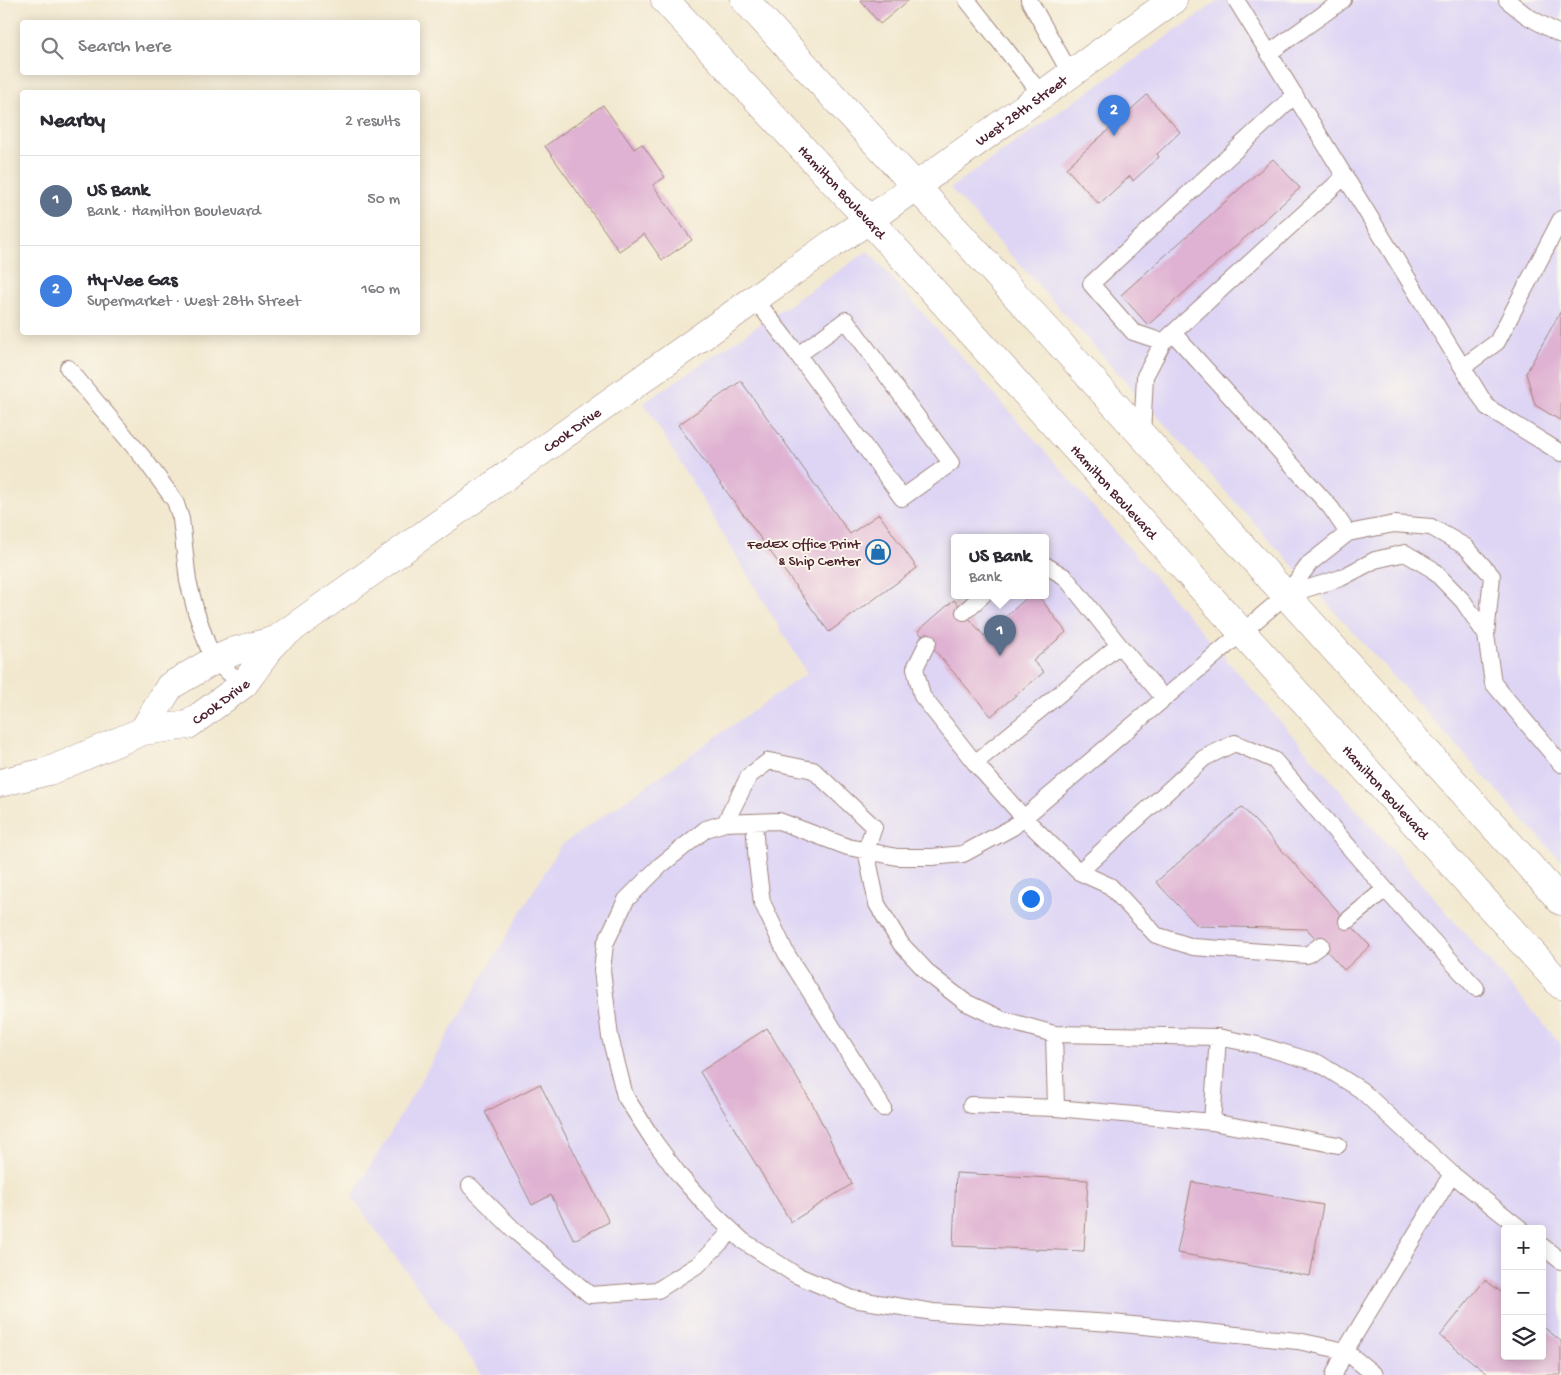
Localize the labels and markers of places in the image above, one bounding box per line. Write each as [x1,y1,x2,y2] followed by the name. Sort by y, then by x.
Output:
[1098,95,1130,136] pin: 2
[746,536,862,571] place label: FedEx Office Print & Ship Center
[865,539,891,565] shop icon: FedEx Office Print & Ship Center
[984,615,1016,656] pin: 1

